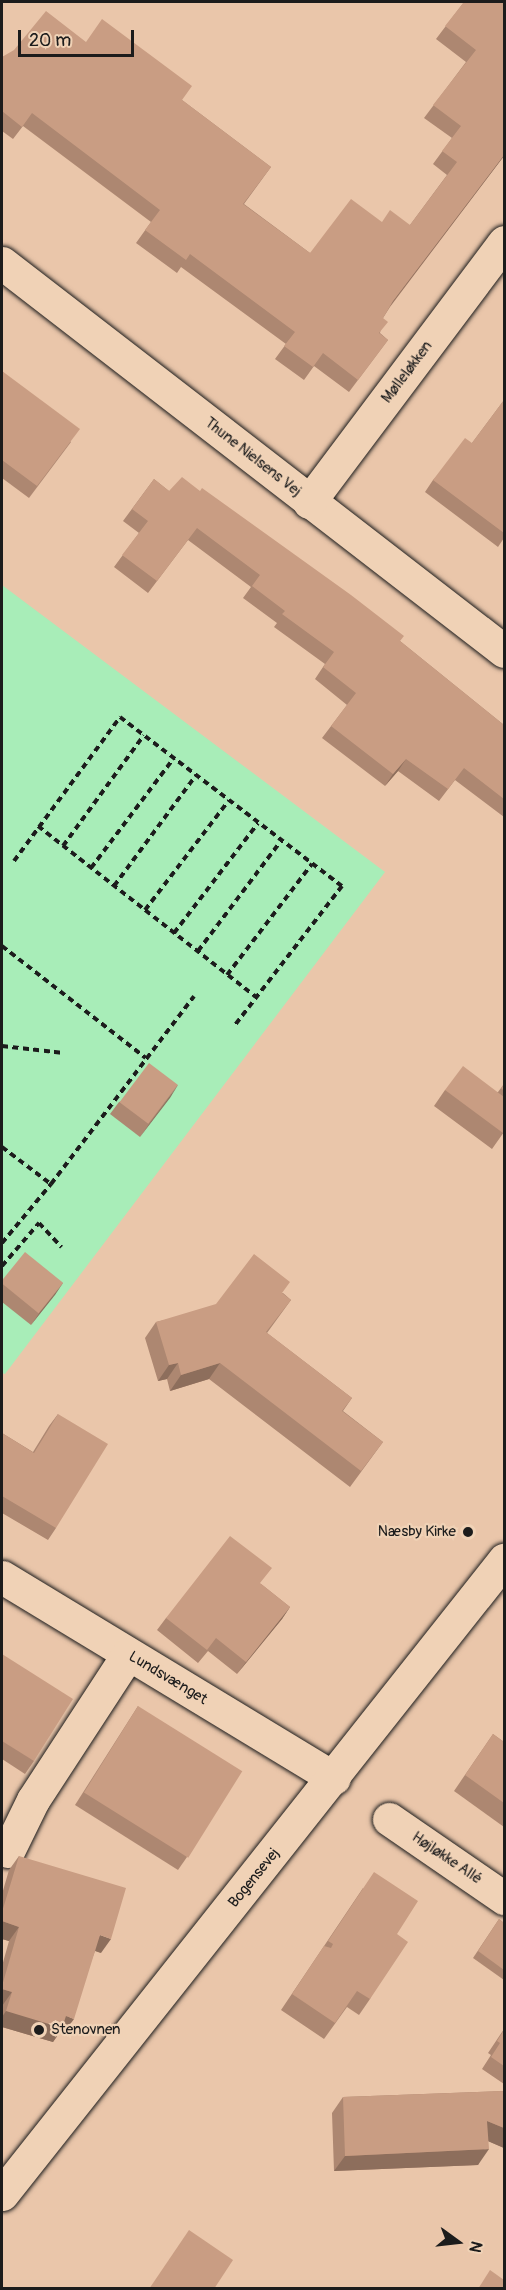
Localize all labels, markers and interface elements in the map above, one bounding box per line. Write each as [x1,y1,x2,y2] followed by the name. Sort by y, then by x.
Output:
[21,18,136,56] scale bar
[29,29,71,52] text: 20 m
[378,337,436,407] street label: Mølleløkken
[201,414,305,500] street label: Thune Nielsens Vej
[378,1523,456,1541] place label: Næsby Kirke
[461,1525,475,1539] marker: Næsby Kirke
[125,1648,211,1708] street label: Lundsvænget
[409,1828,485,1888] street label: Højløkke Allé
[225,1845,283,1911] street label: Bogensevej
[51,2021,121,2039] place label: Stenovnen
[32,2023,46,2037] marker: Stenovnen
[428,2212,488,2272] north arrow
[464,2239,486,2254] text: N

